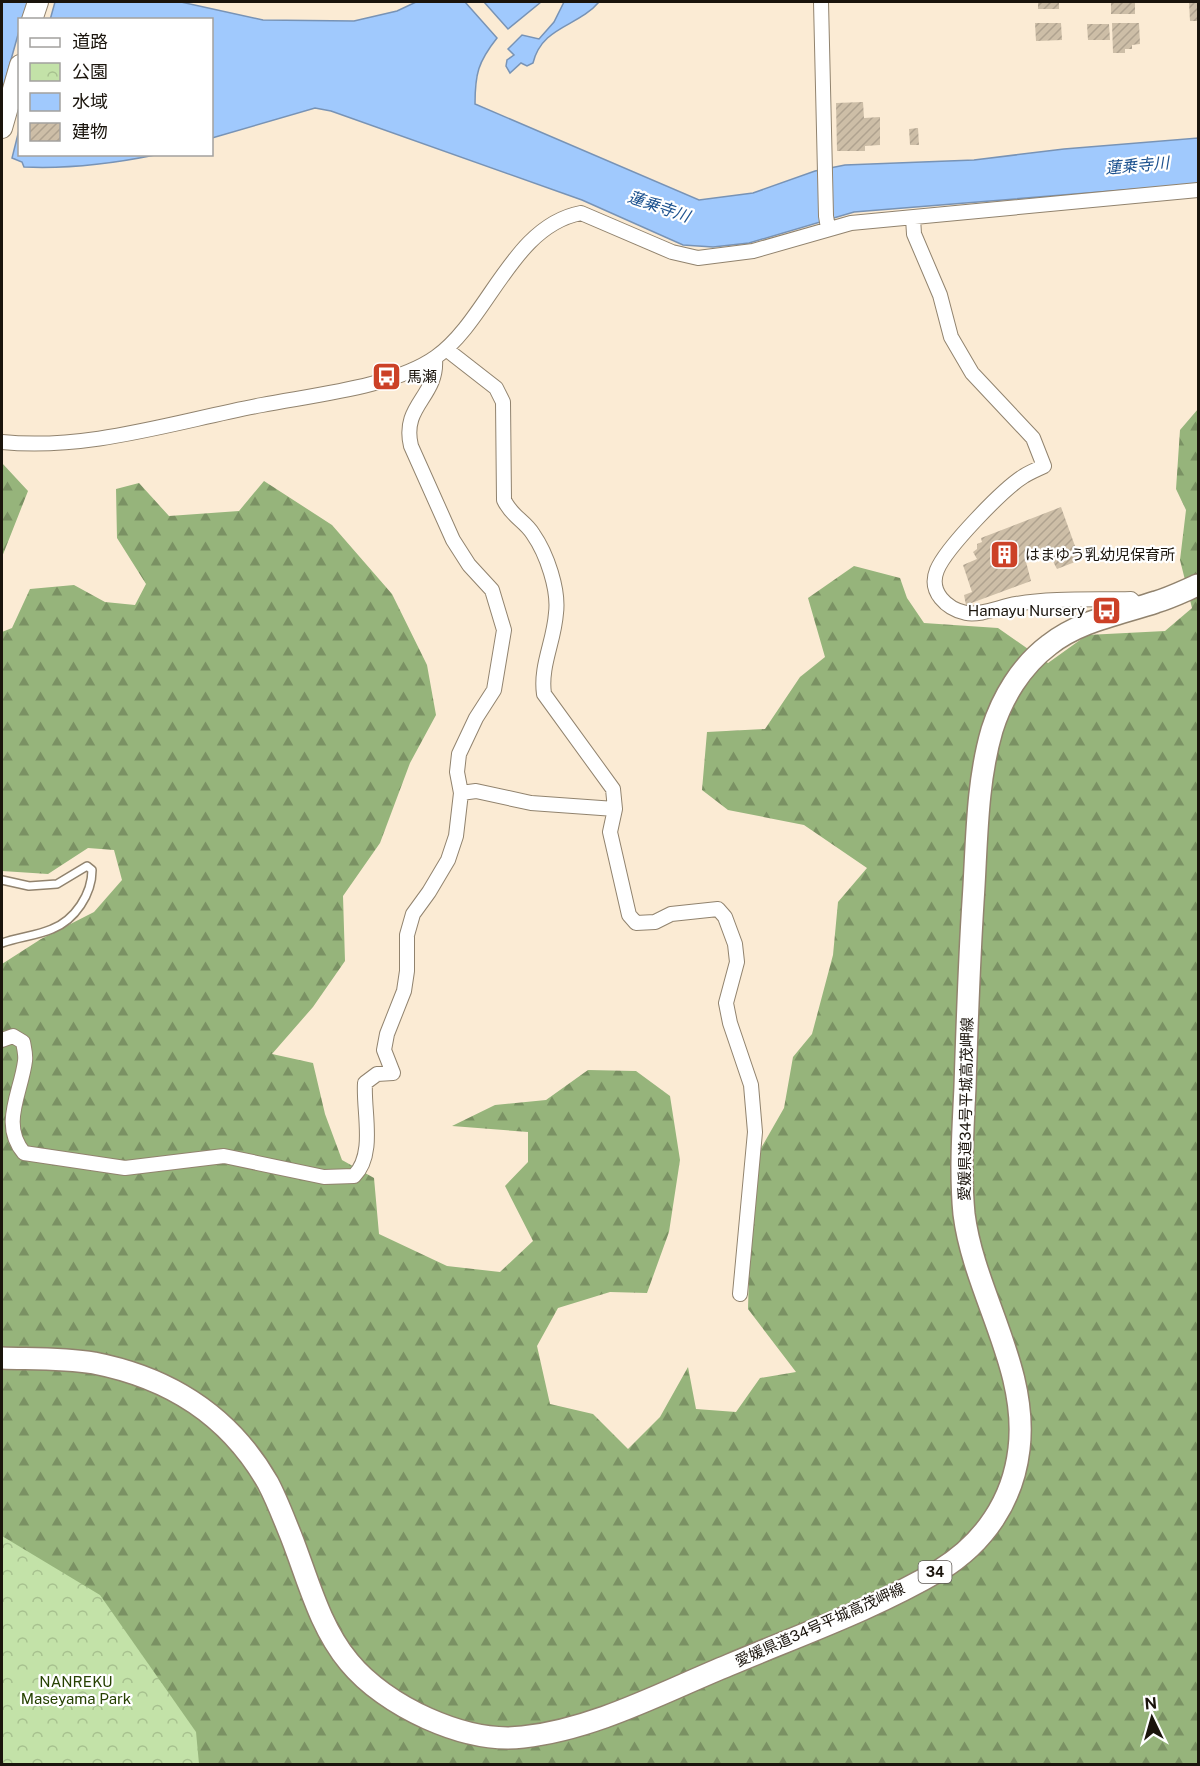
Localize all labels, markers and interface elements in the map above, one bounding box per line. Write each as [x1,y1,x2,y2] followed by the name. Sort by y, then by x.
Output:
[18,18,213,156] legend
[72,31,108,52] text: 道路
[72,61,108,82] text: 公園
[72,91,108,112] text: 水域
[72,121,108,142] text: 建物
[1104,153,1172,178] water label: 蓮乗寺川
[625,187,694,227] water label: 蓮乗寺川
[370,361,402,393] bus stop icon: 馬瀬
[407,368,437,385] place label: 馬瀬
[988,539,1020,571] building icon: はまゆう乳幼児保育所
[1025,546,1175,563] place label: はまゆう乳幼児保育所
[1090,595,1122,627] bus stop icon: Hamayu Nursery
[968,602,1085,619] place label: Hamayu Nursery
[955,1017,976,1201] street label: 愛媛県道34号平城高茂岬線
[918,1561,952,1583] road number: 34
[732,1579,907,1670] street label: 愛媛県道34号平城高茂岬線
[21,1673,131,1707] park label: NANREKU Maseyama Park
[1122,1688,1182,1748] north arrow
[1144,1694,1158,1714] text: N

